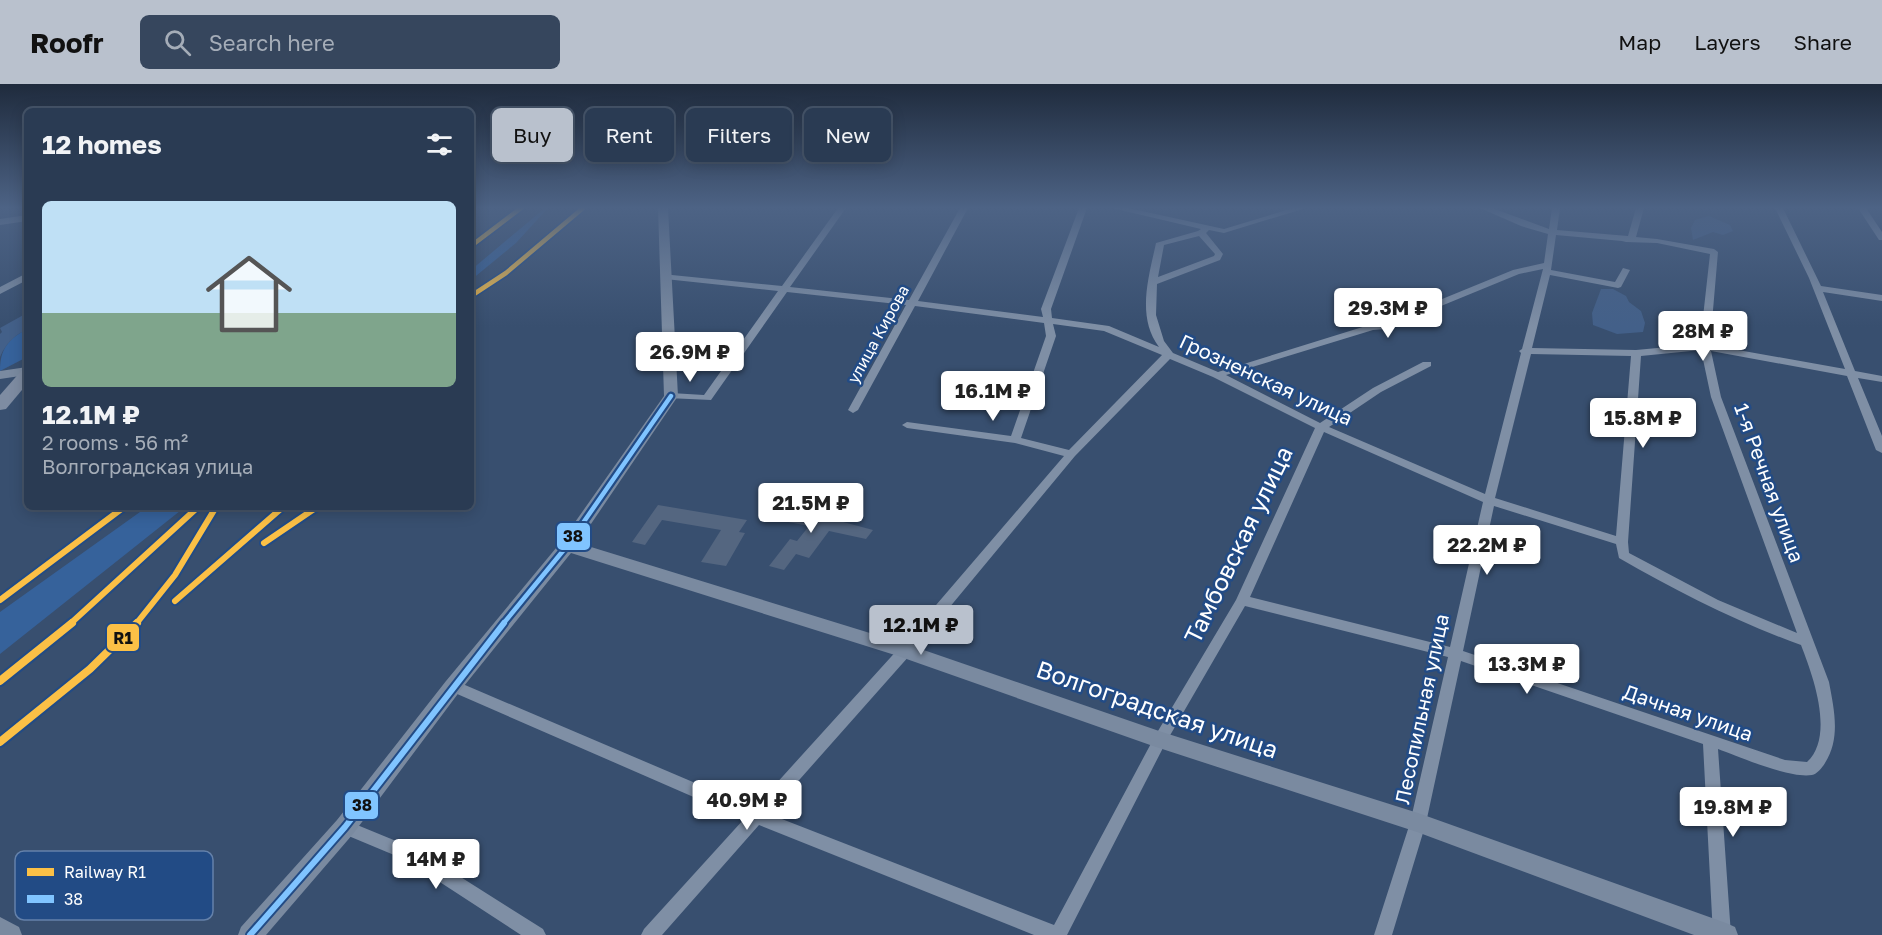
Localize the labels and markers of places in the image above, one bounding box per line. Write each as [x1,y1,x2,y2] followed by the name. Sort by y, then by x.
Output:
[1333,288,1443,339] pin: 29.3M ₽
[1661,311,1745,362] pin: 28M ₽
[635,332,745,383] pin: 26.9M ₽
[938,371,1048,422] pin: 16.1M ₽
[1588,398,1698,449] pin: 15.8M ₽
[756,483,866,534] pin: 21.5M ₽
[1432,525,1542,576] pin: 22.2M ₽
[866,605,976,656] pin: 12.1M ₽
[1472,644,1582,695] pin: 13.3M ₽
[692,780,802,831] pin: 40.9M ₽
[1678,787,1788,838] pin: 19.8M ₽
[394,839,478,890] pin: 14M ₽

